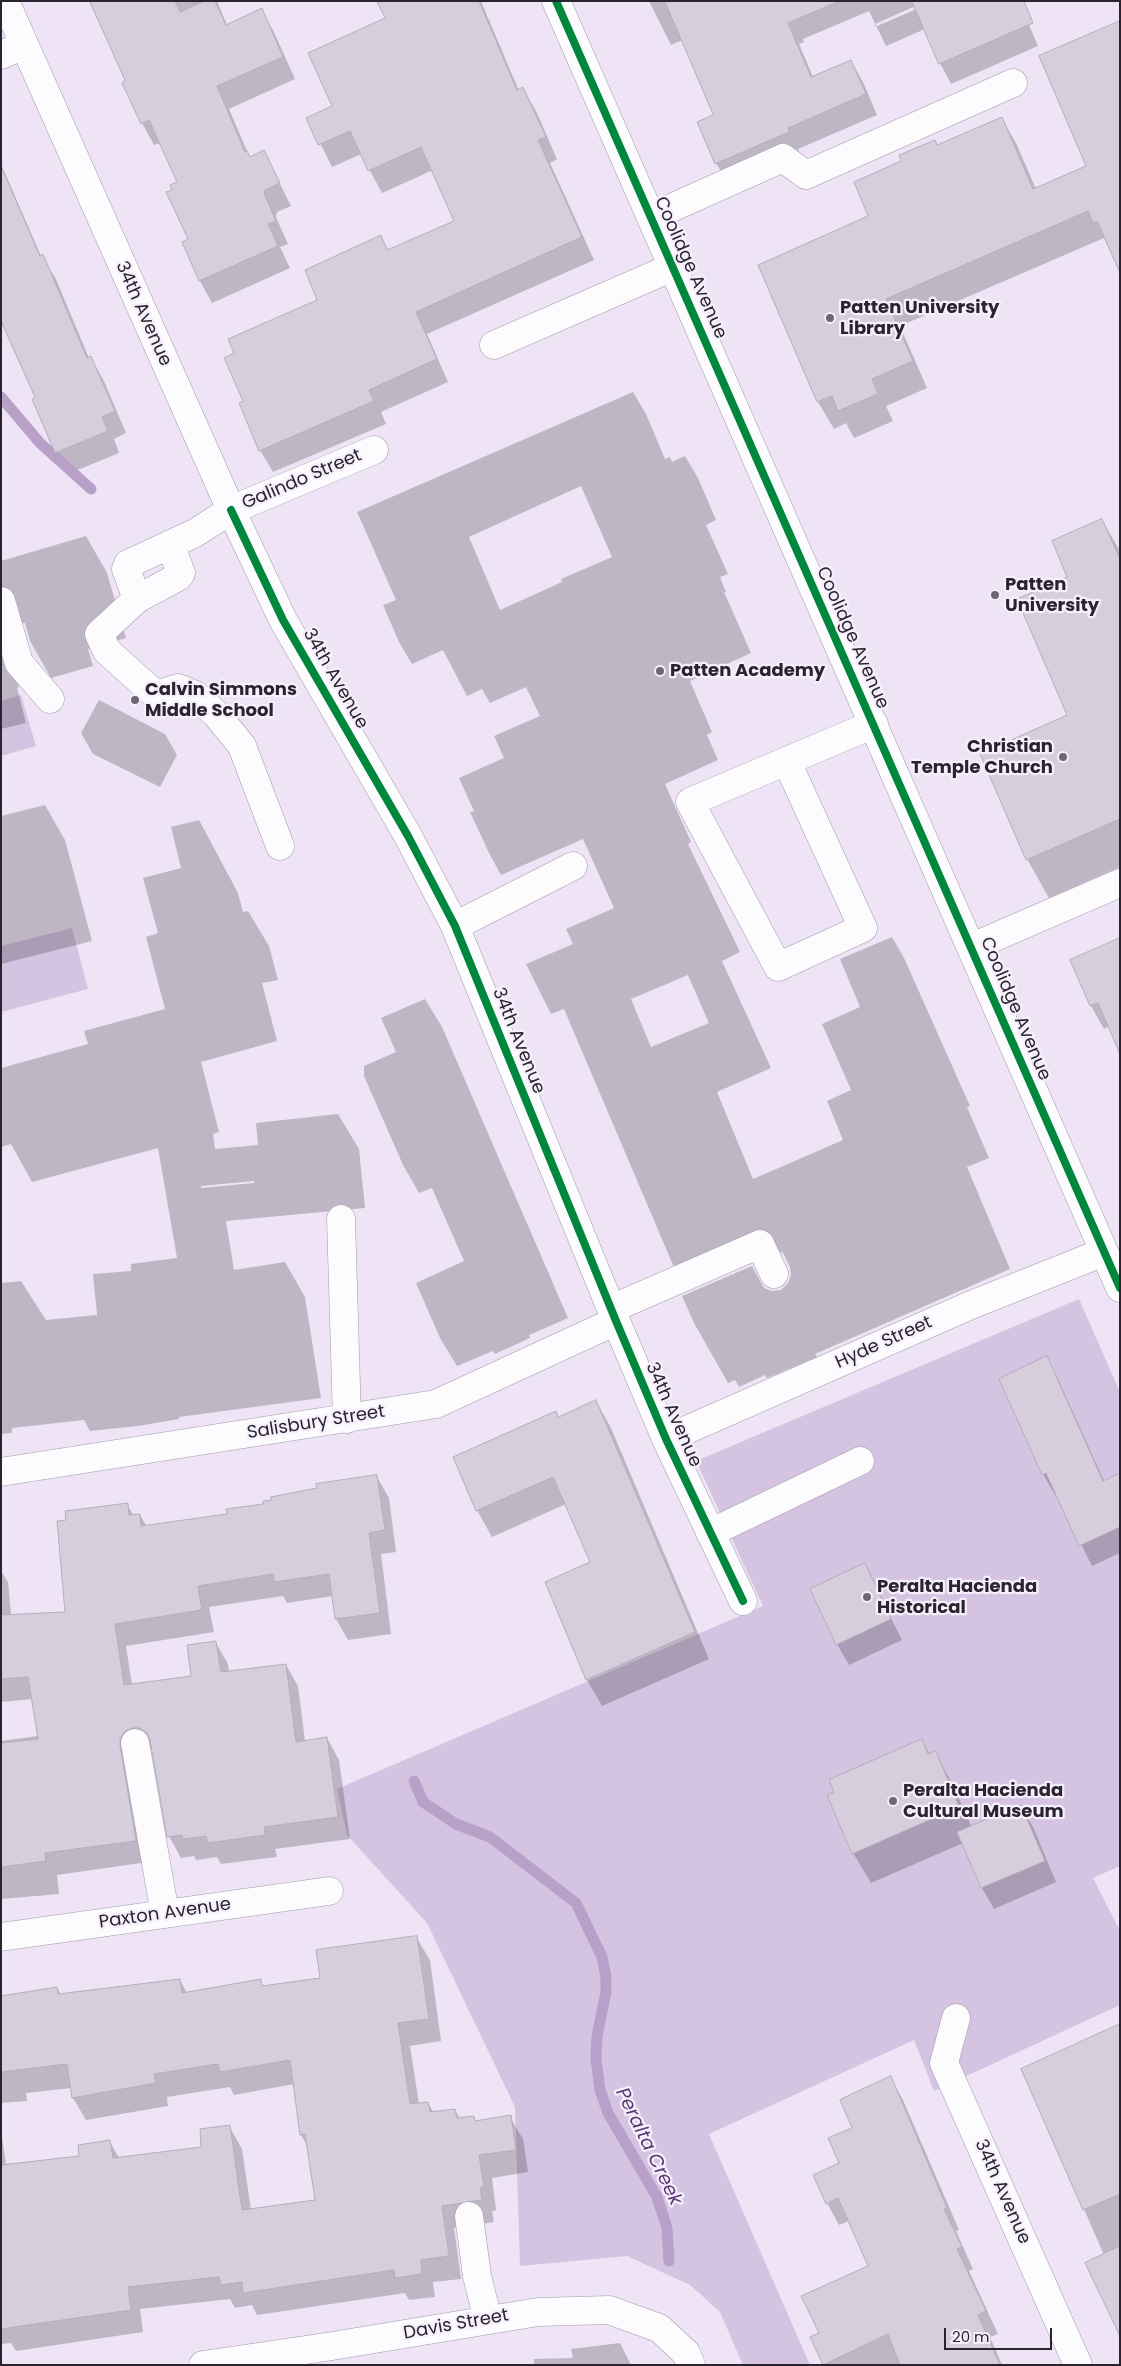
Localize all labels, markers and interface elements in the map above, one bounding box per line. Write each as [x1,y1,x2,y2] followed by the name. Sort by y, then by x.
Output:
[649,193,731,343] street label: Coolidge Avenue
[110,258,176,370] street label: 34th Avenue
[840,297,999,340] place label: Patten University Library
[824,312,836,324] marker: Patten University Library
[239,445,365,515] street label: Galindo Street
[811,563,893,713] street label: Coolidge Avenue
[1005,574,1099,616] place label: Patten University
[989,589,1001,601] marker: Patten University
[298,625,372,733] street label: 34th Avenue
[670,660,825,682] place label: Patten Academy
[654,665,666,677] marker: Patten Academy
[145,679,297,722] place label: Calvin Simmons Middle School
[129,694,141,706] marker: Calvin Simmons Middle School
[911,736,1053,779] place label: Christian Temple Church
[1057,751,1069,763] marker: Christian Temple Church
[975,934,1055,1084] street label: Coolidge Avenue
[487,985,549,1097] street label: 34th Avenue
[832,1312,936,1374] street label: Hyde Street
[640,1359,706,1471] street label: 34th Avenue
[246,1401,386,1445] street label: Salisbury Street
[877,1576,1037,1618] place label: Peralta Hacienda Historical
[861,1591,873,1603] marker: Peralta Hacienda Historical
[903,1780,1064,1822] place label: Peralta Hacienda Cultural Museum
[887,1795,899,1807] marker: Peralta Hacienda Cultural Museum
[98,1894,232,1934] street label: Paxton Avenue
[610,2085,686,2209] water label: Peralta Creek
[969,2136,1035,2248] street label: 34th Avenue
[402,2305,510,2345] street label: Davis Street
[946,2318,1054,2350] scale bar
[952,2326,990,2347] text: 20 m

